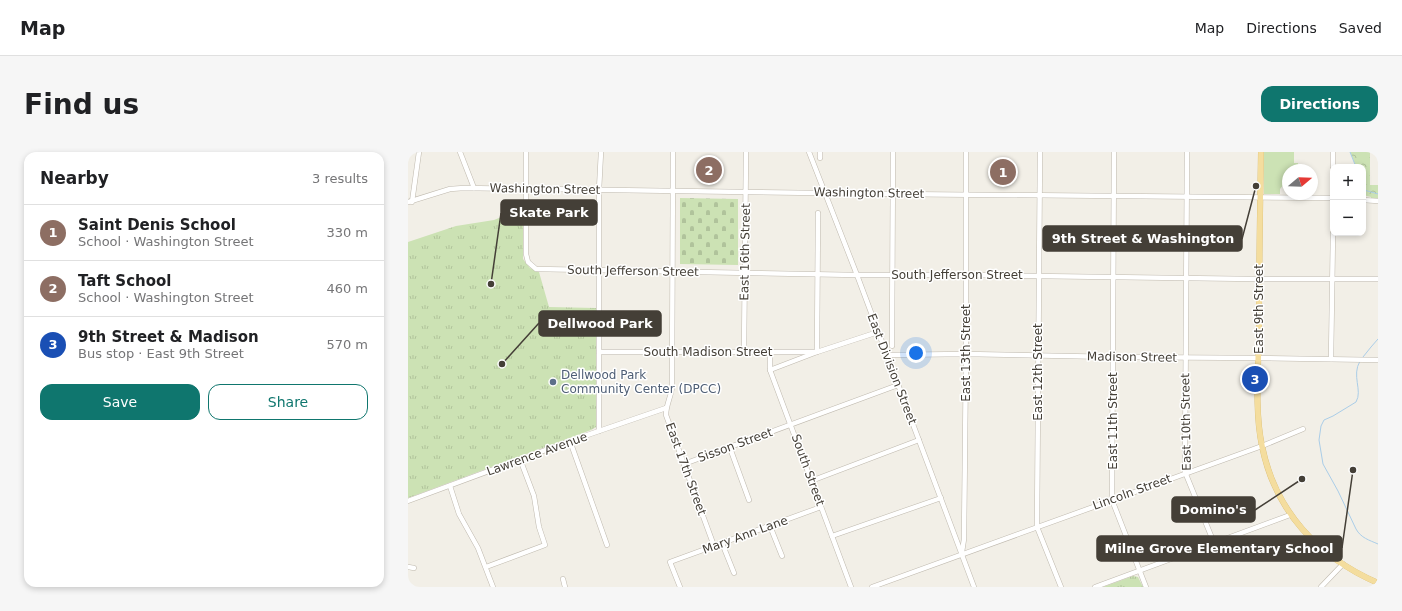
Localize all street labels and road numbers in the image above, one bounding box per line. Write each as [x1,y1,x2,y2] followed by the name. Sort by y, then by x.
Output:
[489,181,601,197] street label: Washington Street
[813,185,925,201] street label: Washington Street
[737,203,753,301] street label: East 16th Street
[567,263,699,279] street label: South Jefferson Street
[1252,264,1266,354] street label: East 9th Street
[891,268,1023,282] street label: South Jefferson Street
[959,304,973,402] street label: East 13th Street
[864,312,920,427] street label: East Division Street
[1031,323,1045,421] street label: East 12th Street
[644,345,773,359] street label: South Madison Street
[1087,349,1177,365] street label: Madison Street
[1106,372,1120,470] street label: East 11th Street
[1178,373,1194,471] street label: East 10th Street
[663,421,709,518] street label: East 17th Street
[696,425,775,465] street label: Sisson Street
[485,429,589,479] street label: Lawrence Avenue
[789,432,828,508] street label: South Street
[1091,471,1174,513] street label: Lincoln Street
[700,513,790,557] street label: Mary Ann Lane

